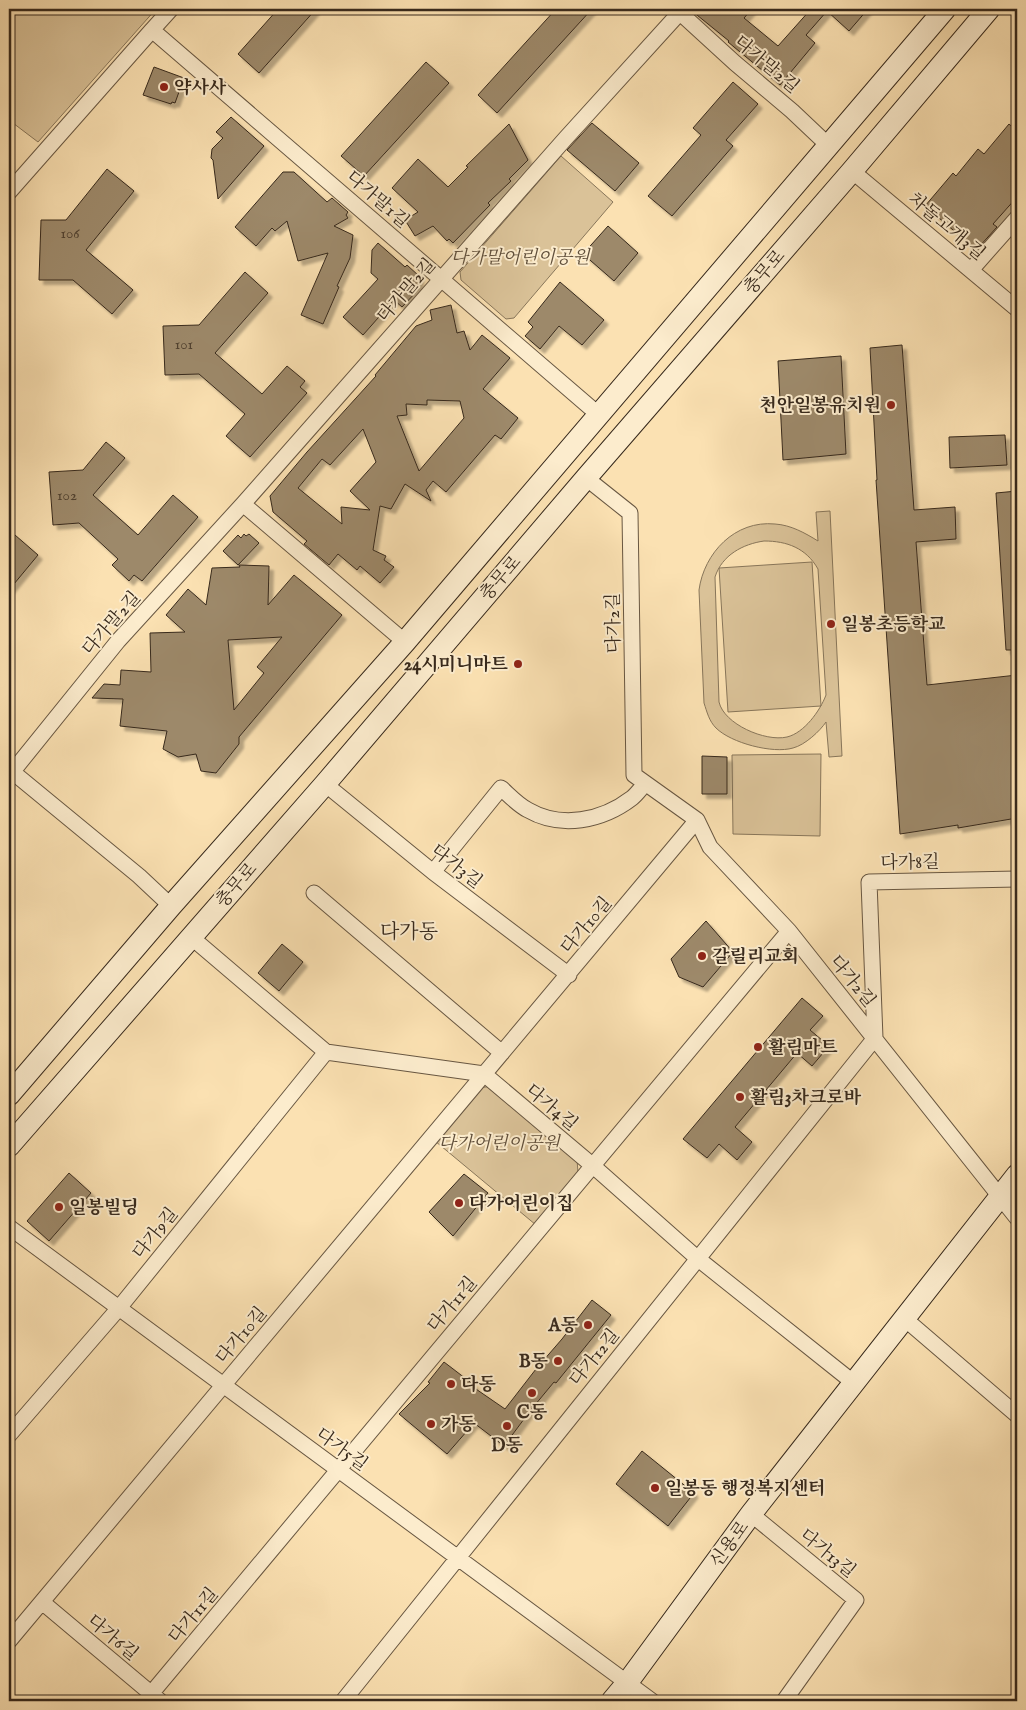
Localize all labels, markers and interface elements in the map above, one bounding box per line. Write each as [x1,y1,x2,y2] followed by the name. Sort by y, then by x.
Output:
[729,31,803,99] street label: 다가말2길
[174,77,227,100] place label: 약사사
[158,81,170,93] marker: 약사사
[341,166,413,234] street label: 다가말1길
[903,188,989,266] street label: 차돌고개3길
[60,224,80,243] house number: 106
[739,246,791,300] street label: 충무로
[450,247,591,270] park label: 다가말어린이공원
[373,254,441,328] street label: 다가말2길
[175,335,193,354] house number: 101
[759,395,881,418] place label: 천안일봉유치원
[885,399,897,411] marker: 천안일봉유치원
[57,486,77,505] house number: 102
[475,552,527,606] street label: 충무로
[78,587,146,661] street label: 다가말2길
[602,592,627,653] street label: 다가2길
[841,614,946,637] place label: 일봉초등학교
[825,618,837,630] marker: 일봉초등학교
[404,654,509,677] place label: 24시미니마트
[512,658,524,670] marker: 24시미니마트
[426,840,486,894] street label: 다가3길
[880,851,940,876] street label: 다가8길
[211,859,263,913] street label: 충무로
[557,893,618,959] street label: 다가10길
[380,920,438,945] district label: 다가동
[712,946,799,969] place label: 갈릴리교회
[696,950,708,962] marker: 갈릴리교회
[824,951,880,1013] street label: 다가2길
[768,1037,838,1060] place label: 활림마트
[752,1041,764,1053] marker: 활림마트
[520,1080,582,1137] street label: 다가4길
[750,1087,862,1110] place label: 활림3차크로바
[734,1091,746,1103] marker: 활림3차크로바
[438,1133,561,1156] park label: 다가어린이공원
[469,1193,573,1216] place label: 다가어린이집
[69,1197,139,1220] place label: 일봉빌딩
[453,1197,465,1209] marker: 다가어린이집
[53,1201,65,1213] marker: 일봉빌딩
[128,1203,184,1265] street label: 다가9길
[423,1272,483,1337] street label: 다가11길
[212,1303,273,1369] street label: 다가10길
[547,1315,579,1338] place label: A동
[582,1319,594,1331] marker: A동
[565,1325,625,1391] street label: 다가12길
[519,1351,549,1374] place label: B동
[552,1355,564,1367] marker: B동
[461,1374,496,1397] place label: 다동
[445,1378,457,1390] marker: 다동
[526,1387,538,1399] marker: C동
[517,1402,548,1425] place label: C동
[441,1414,476,1437] place label: 가동
[425,1418,437,1430] marker: 가동
[501,1420,513,1432] marker: D동
[311,1424,372,1477] street label: 다가5길
[491,1435,524,1458] place label: D동
[665,1478,825,1501] place label: 일봉동 행정복지센터
[649,1482,661,1494] marker: 일봉동 행정복지센터
[706,1517,755,1573] street label: 신용로
[794,1525,860,1584] street label: 다가13길
[164,1583,224,1648] street label: 다가11길
[82,1610,142,1666] street label: 다가6길

